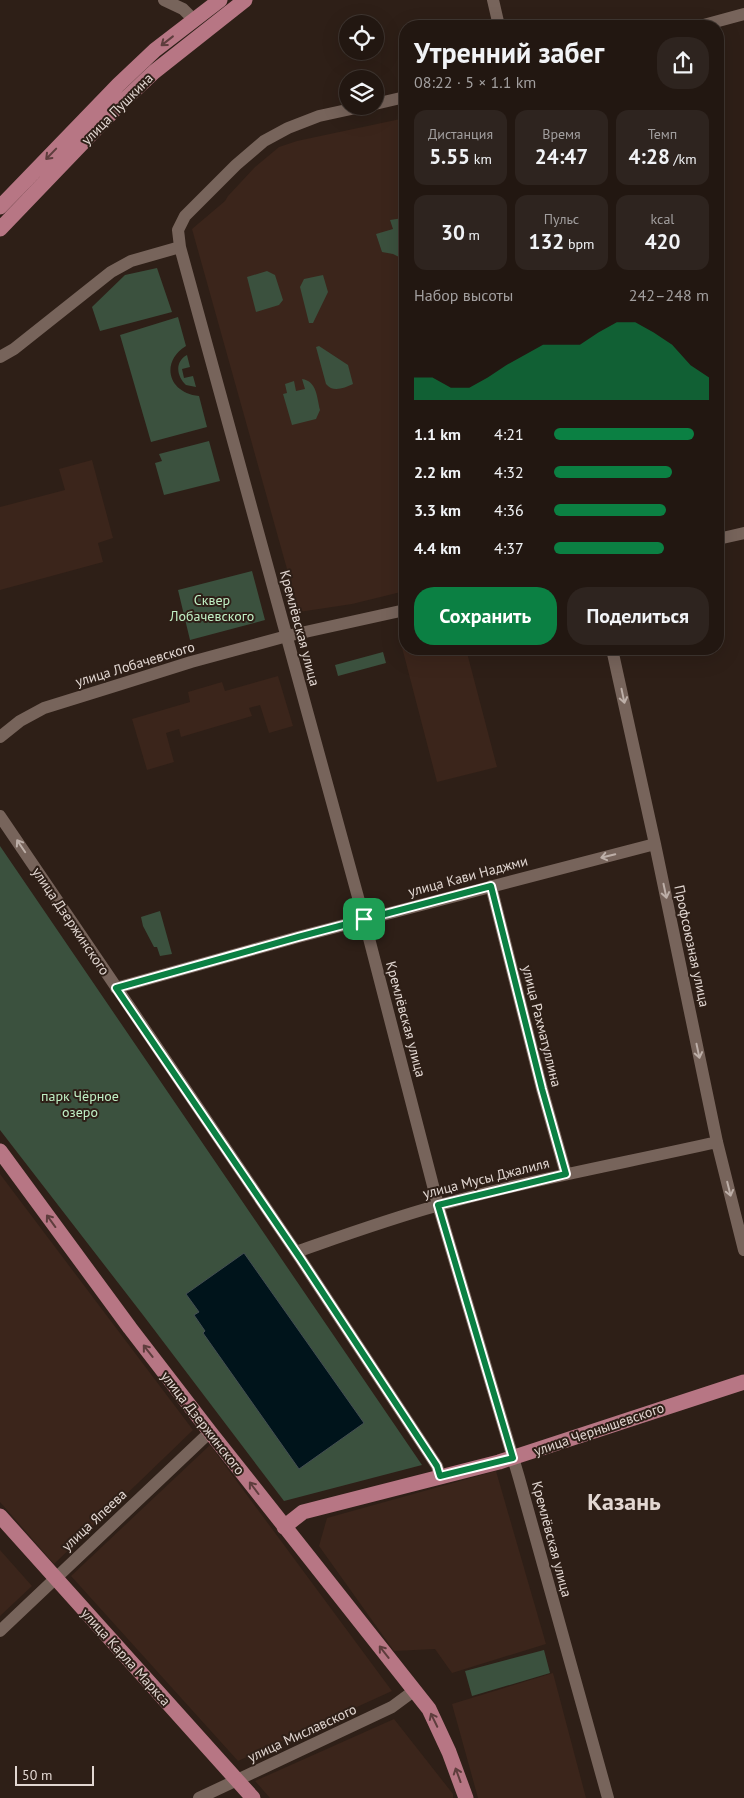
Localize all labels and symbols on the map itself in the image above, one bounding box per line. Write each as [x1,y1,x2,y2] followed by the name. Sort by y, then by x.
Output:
[161,35,174,46] one-way arrow
[77,69,157,149] street label: улица Пушкина
[45,148,57,160] one-way arrow
[276,568,324,688] street label: Кремлёвская улица
[169,591,254,625] park label: Сквер Лобачевского
[73,637,197,691] street label: улица Лобачевского
[619,688,628,704] one-way arrow
[16,840,26,854] one-way arrow
[406,851,530,901] street label: улица Кави Наджми
[601,852,617,861] one-way arrow
[28,864,114,978] street label: улица Дзержинского
[661,883,670,899] one-way arrow
[670,883,714,1009] street label: Профсоюзная улица
[343,898,385,940] pin
[382,959,430,1079] street label: Кремлёвская улица
[518,963,566,1089] street label: улица Рахматуллина
[694,1042,704,1058] one-way arrow
[41,1087,119,1121] park label: парк Чёрное озеро
[421,1154,551,1202] street label: улица Мусы Джалиля
[725,1180,734,1196] one-way arrow
[46,1215,57,1228] one-way arrow
[143,1344,153,1358] one-way arrow
[157,1368,249,1478] street label: улица Дзержинского
[532,1398,666,1460] street label: улица Чернышевского
[528,1479,576,1599] street label: Кремлёвская улица
[248,1482,259,1495] one-way arrow
[58,1485,130,1555] street label: улица Япеева
[587,1486,661,1517] district label: Казань
[77,1604,175,1710] street label: улица Карла Маркса
[378,1646,389,1659] one-way arrow
[245,1700,359,1766] street label: улица Миславского
[429,1712,439,1727] one-way arrow
[15,1763,94,1786] scale bar
[453,1767,462,1783] one-way arrow

